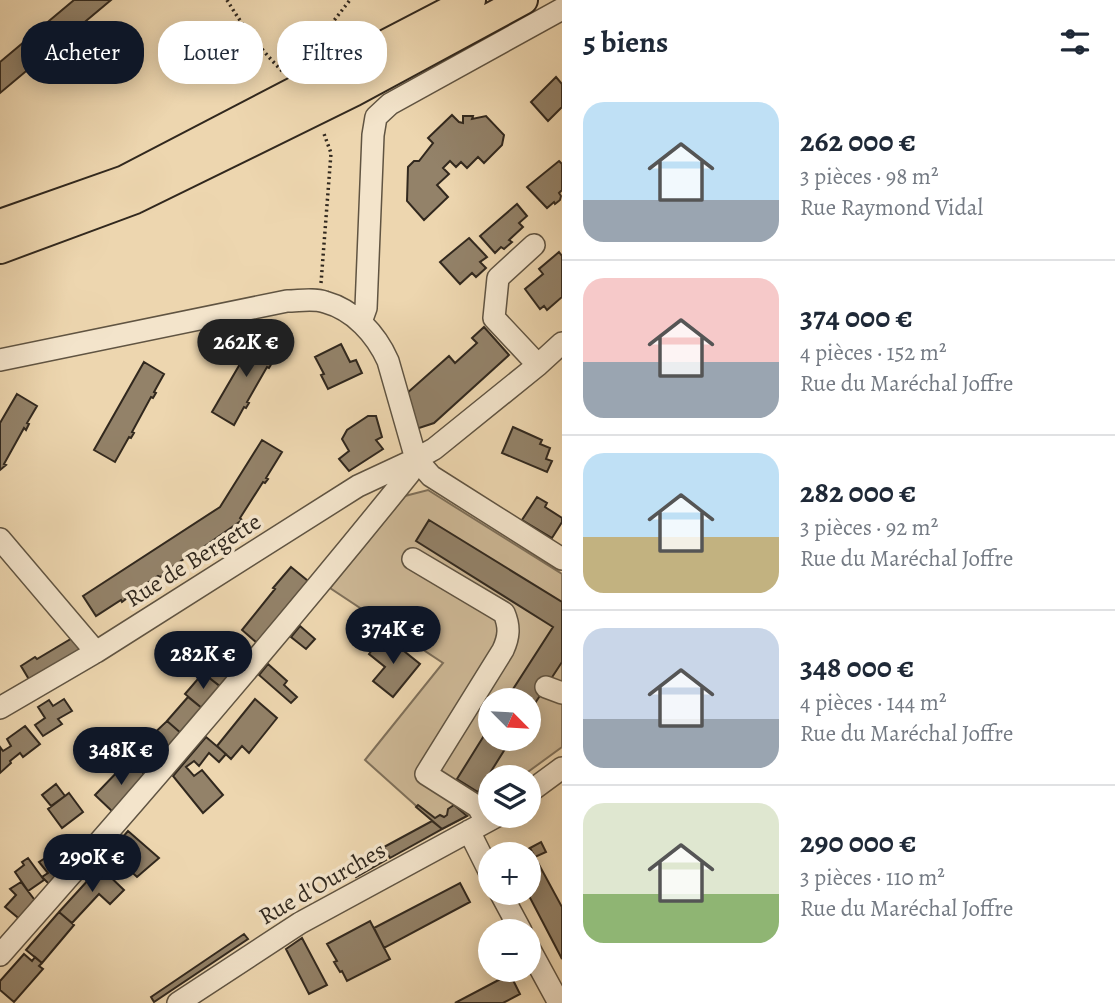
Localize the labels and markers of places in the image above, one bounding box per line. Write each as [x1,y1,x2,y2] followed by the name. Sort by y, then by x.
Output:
[189,320,303,379] pin: 262K €
[336,606,450,666] pin: 374K €
[146,632,260,691] pin: 282K €
[64,728,178,787] pin: 348K €
[35,834,149,894] pin: 290K €

